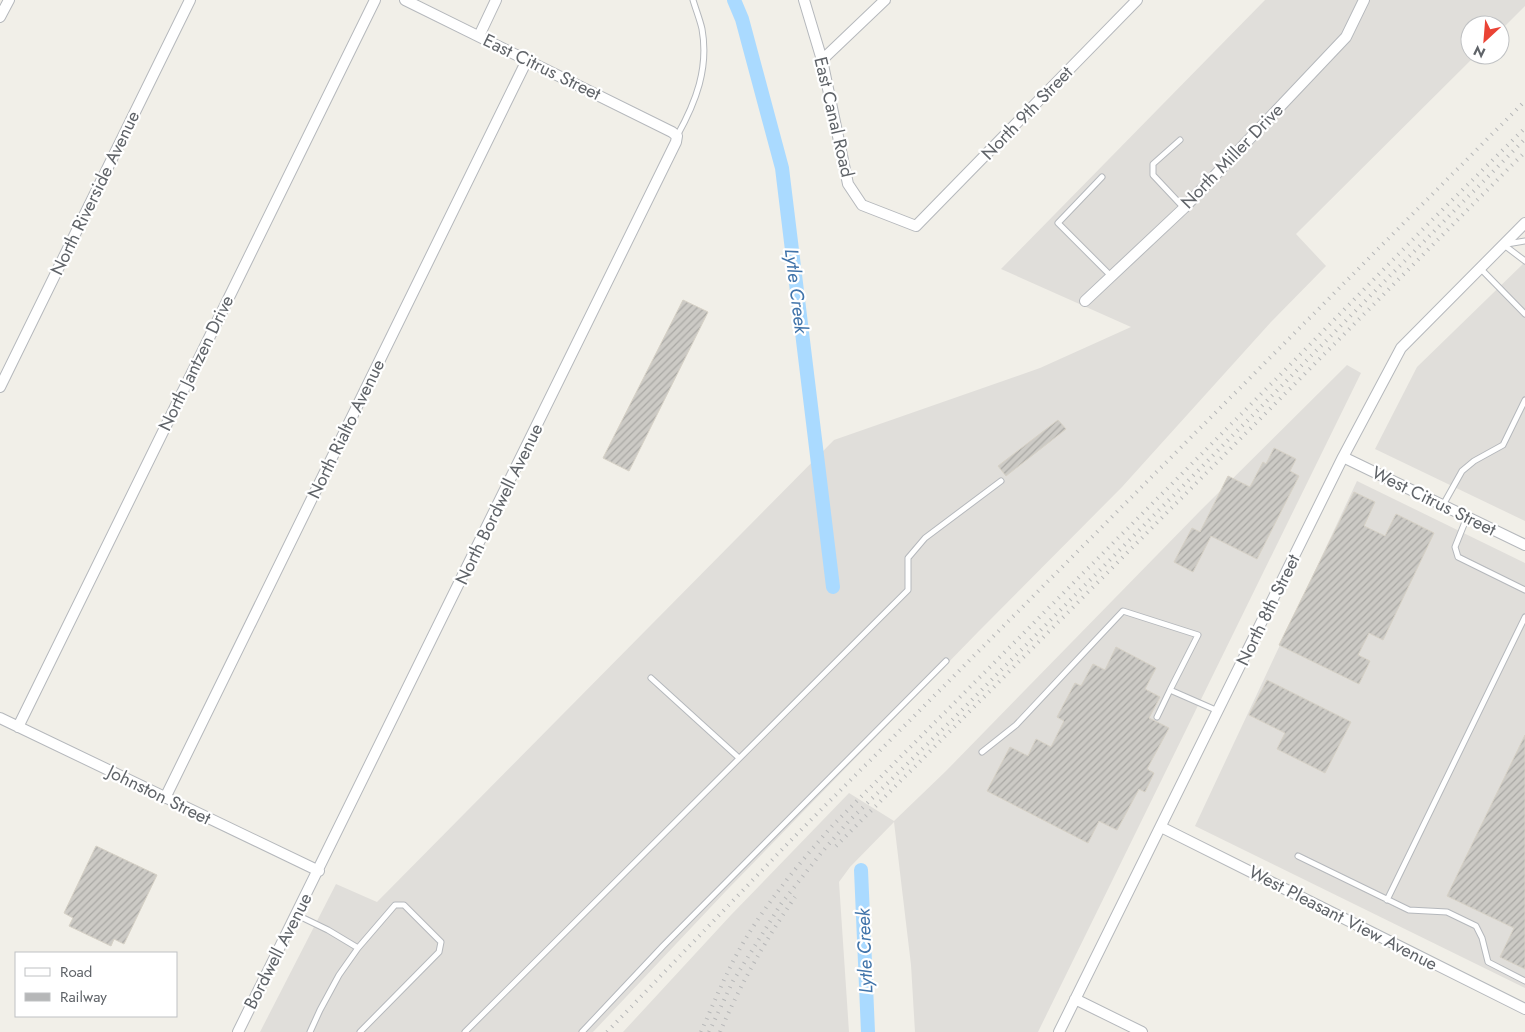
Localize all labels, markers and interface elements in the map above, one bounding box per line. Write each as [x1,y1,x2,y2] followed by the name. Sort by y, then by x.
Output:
[1460,15,1510,65] north arrow
[479,27,606,107] street label: East Citrus Street
[1470,40,1489,63] text: N
[807,54,861,180] street label: East Canal Road
[975,60,1079,166] street label: North 9th Street
[1175,98,1289,214] street label: North Miller Drive
[44,106,146,280] street label: North Riverside Avenue
[778,247,815,336] water label: Lytle Creek
[152,291,240,435] street label: North Jantzen Drive
[301,355,391,503] street label: North Rialto Avenue
[449,419,549,589] street label: North Bordwell Avenue
[1368,460,1501,543] street label: West Citrus Street
[1230,549,1307,670] street label: North 8th Street
[101,758,216,832] street label: Johnston Street
[1244,859,1442,977] street label: West Pleasant View Avenue
[238,888,318,1014] street label: Bordwell Avenue
[849,907,879,994] water label: Lytle Creek
[15,952,178,1017] legend
[60,961,92,983] text: Road
[60,986,107,1008] text: Railway

